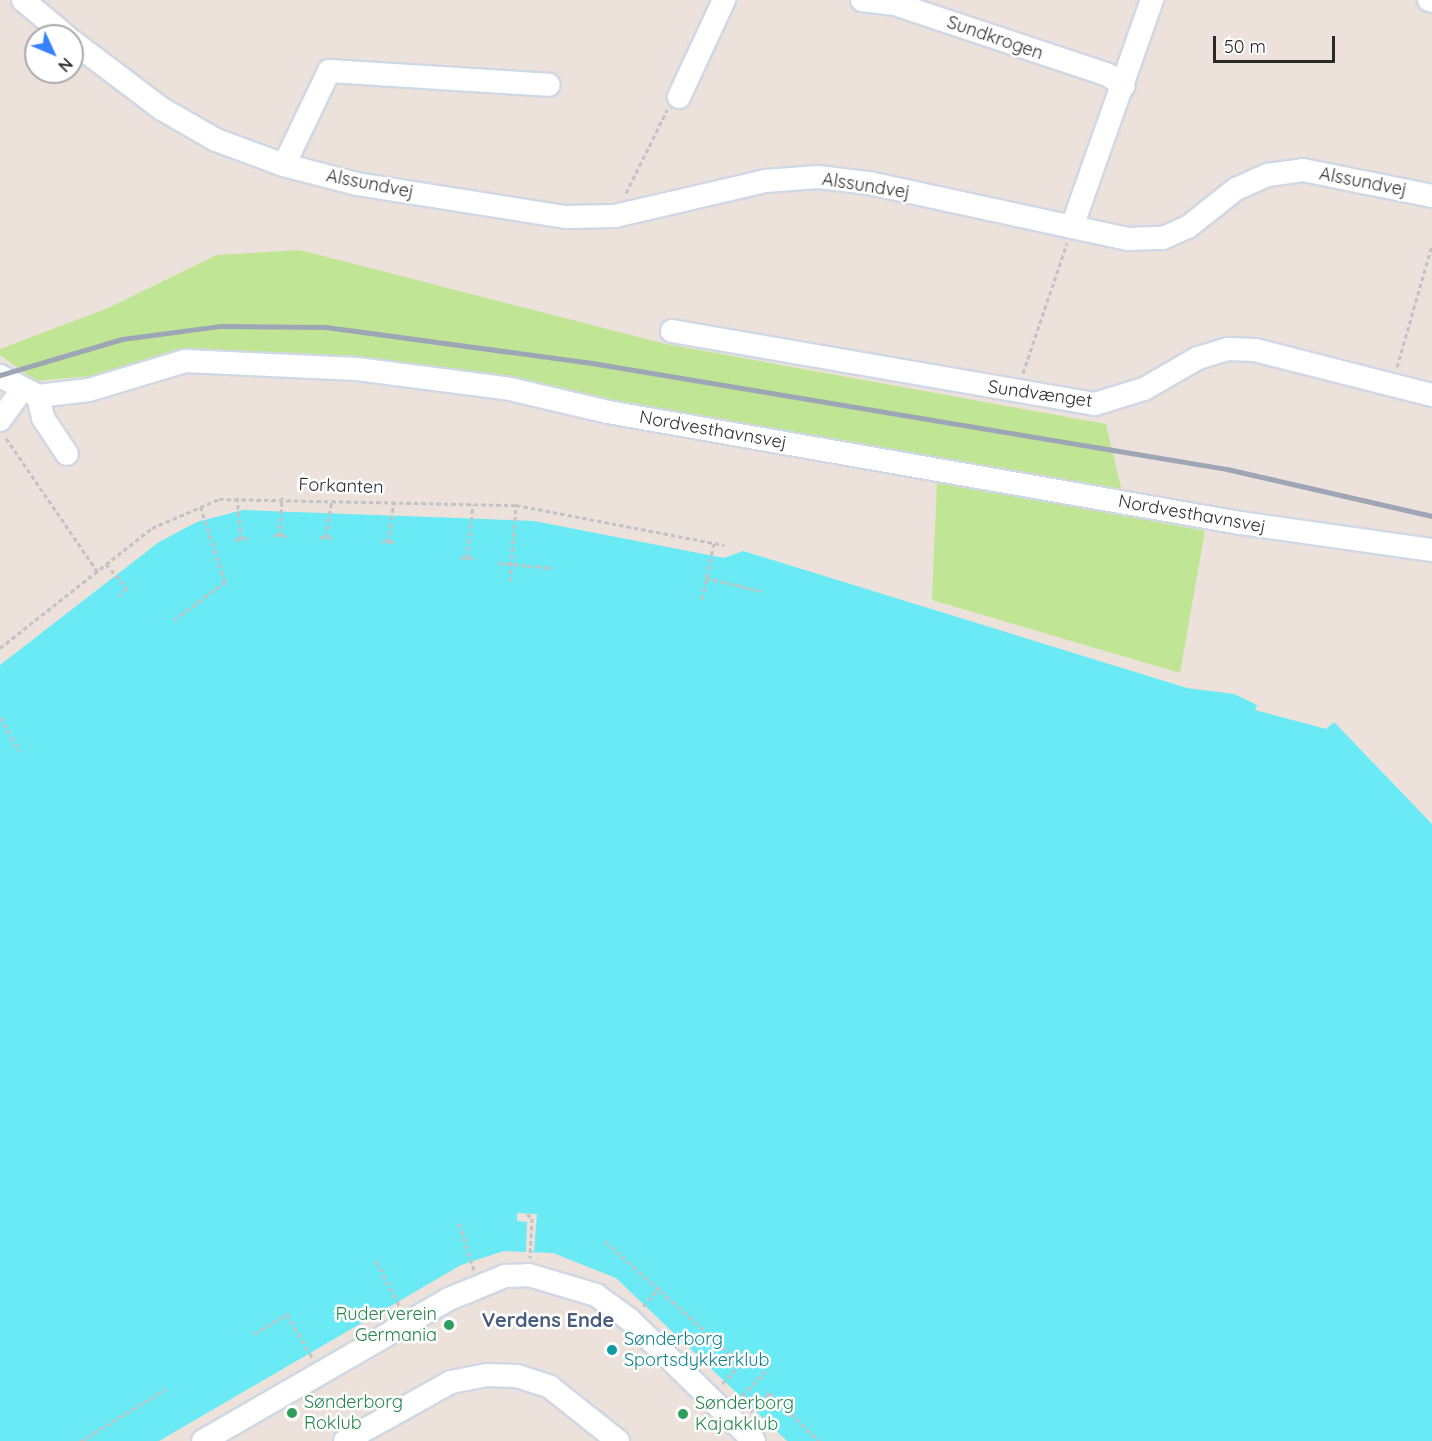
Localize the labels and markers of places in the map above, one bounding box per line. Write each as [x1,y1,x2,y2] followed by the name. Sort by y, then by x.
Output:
[335,1304,437,1346] place label: Ruderverein Germania
[442,1318,456,1332] marker: Ruderverein Germania
[624,1329,769,1372] place label: Sønderborg Sportsdykkerklub
[605,1343,619,1357] marker: Sønderborg Sportsdykkerklub
[304,1392,403,1434] place label: Sønderborg Roklub
[695,1393,794,1436] place label: Sønderborg Kajakklub
[285,1406,299,1420] marker: Sønderborg Roklub
[676,1407,690,1421] marker: Sønderborg Kajakklub

